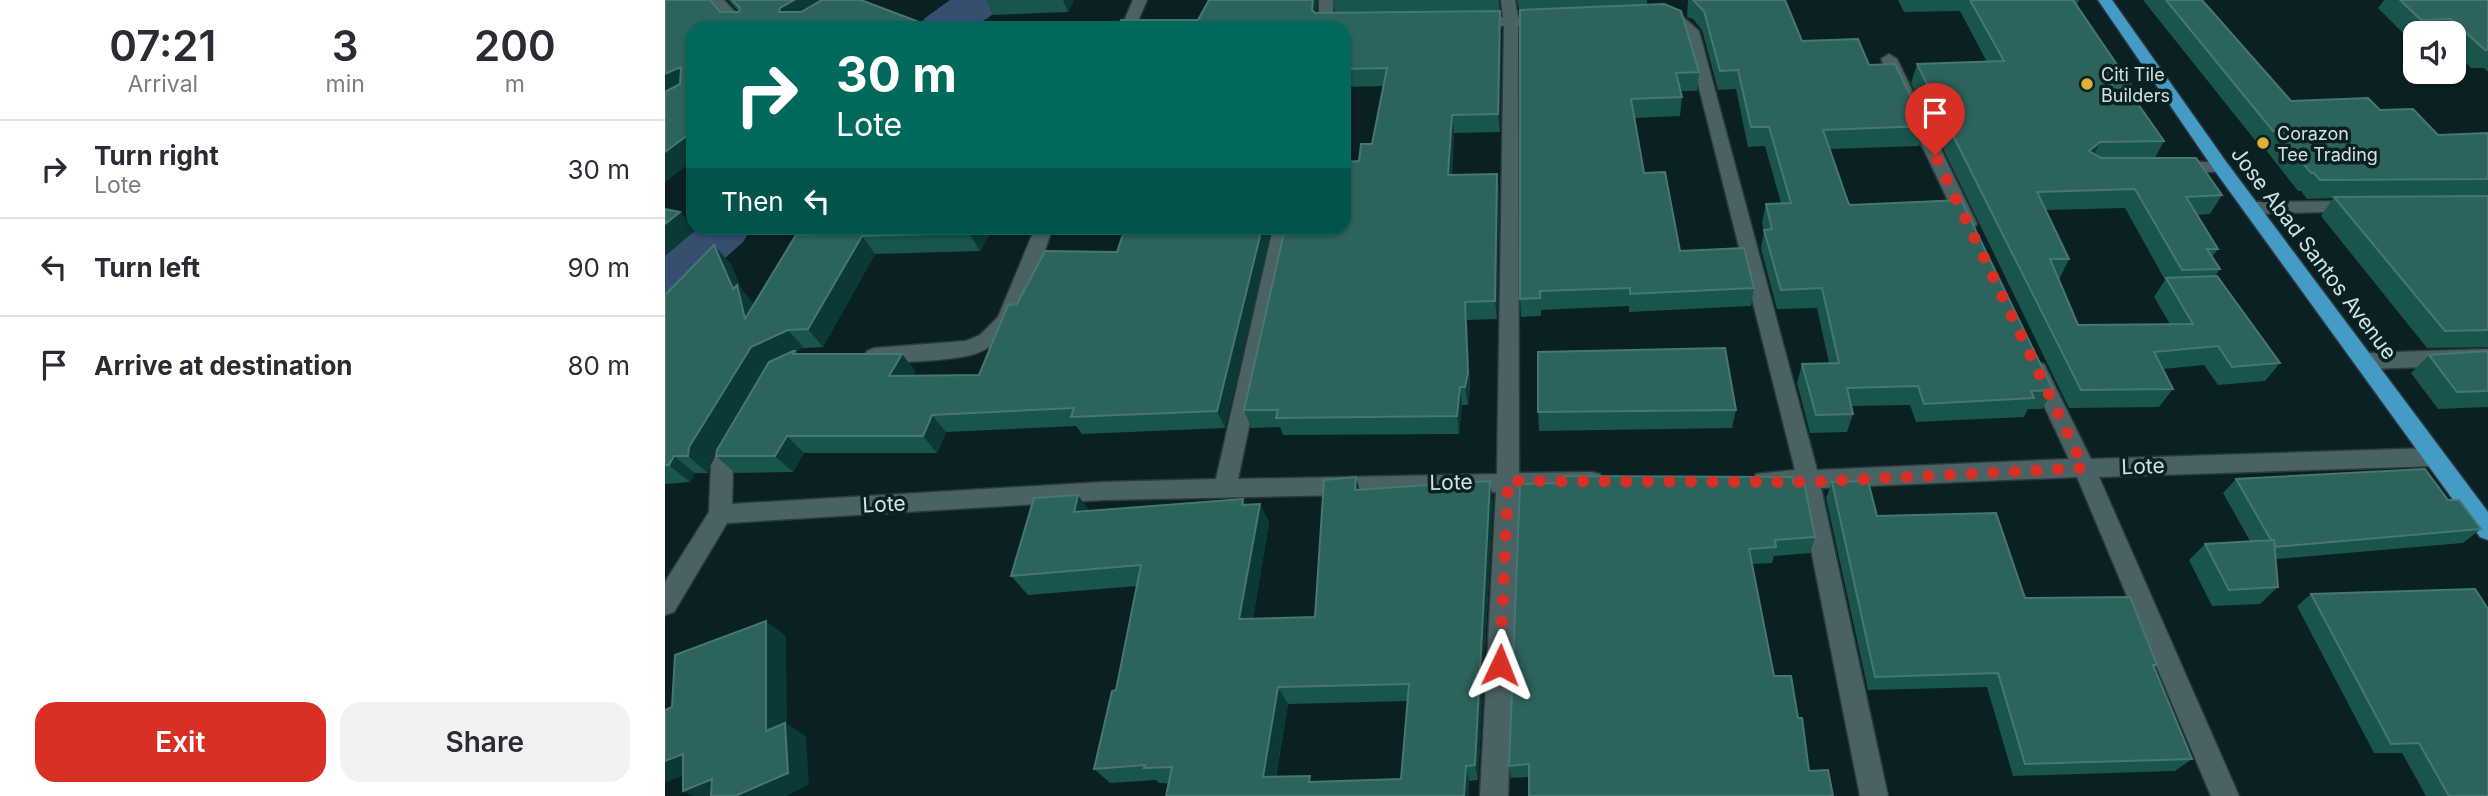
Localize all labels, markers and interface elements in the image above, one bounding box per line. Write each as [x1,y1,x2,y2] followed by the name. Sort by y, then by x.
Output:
[109,20,216,71] text: 07:21
[332,20,359,71] text: 3
[474,20,556,71] text: 200
[2403,21,2466,84] map controls
[2403,21,2466,84] button: sound
[836,45,957,104] text: 30 m
[721,49,812,140] icon: right
[2101,64,2170,106] place label: Citi Tile Builders
[127,70,198,98] text: Arrival
[326,70,365,98] text: min
[505,70,525,98] text: m
[2079,76,2095,92] marker: Citi Tile Builders
[1905,83,1965,155] pin
[1916,94,1954,132] icon: arrive
[836,105,902,144] text: Lote
[2277,123,2378,165] place label: Corazon Tee Trading
[2255,135,2271,151] marker: Corazon Tee Trading
[94,140,219,171] text: Turn right
[2226,142,2402,364] street label: Jose Abad Santos Avenue
[35,150,73,188] icon: right
[567,154,630,185] text: 30 m
[94,171,142,199] text: Lote
[798,182,836,220] icon: left
[721,186,784,217] text: Then
[35,248,73,286] icon: left
[94,252,200,283] text: Turn left
[567,252,630,283] text: 90 m
[35,346,73,384] icon: arrive
[94,350,353,381] text: Arrive at destination
[567,350,630,381] text: 80 m
[2121,453,2165,479] street label: Lote
[1429,469,1473,495] street label: Lote
[862,490,906,518] street label: Lote
[1463,628,1537,702] position arrow
[35,702,326,782] button: Exit
[340,702,630,782] button: Share

